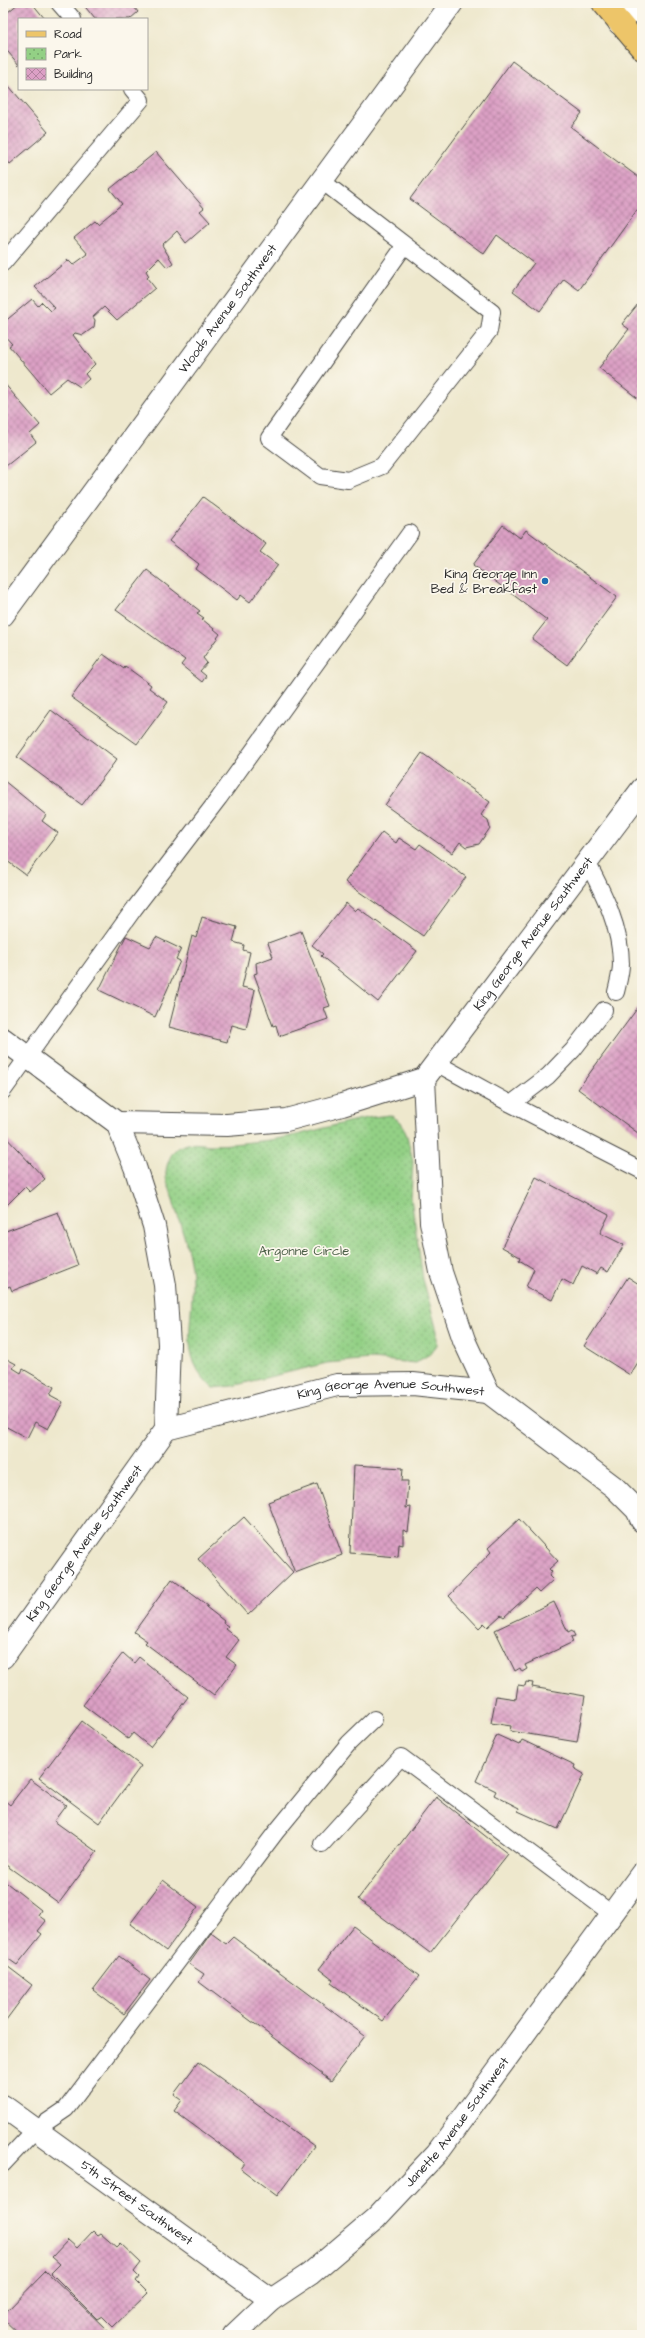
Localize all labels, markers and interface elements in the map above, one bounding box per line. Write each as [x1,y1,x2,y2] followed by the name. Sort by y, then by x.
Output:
[18,18,148,90] legend
[54,26,82,43] text: Road
[54,46,82,63] text: Park
[54,66,92,84] text: Building
[174,240,282,377] street label: Woods Avenue Southwest
[431,565,538,598] place label: King George Inn Bed & Breakfast
[540,576,550,586] marker: King George Inn Bed & Breakfast
[469,852,598,1015] street label: King George Avenue Southwest
[259,1242,349,1261] park label: Argonne Circle
[295,1375,486,1404] street label: King George Avenue Southwest
[22,1461,147,1625] street label: King George Avenue Southwest
[400,2053,514,2191] street label: Janette Avenue Southwest
[77,2156,197,2250] street label: 5th Street Southwest

